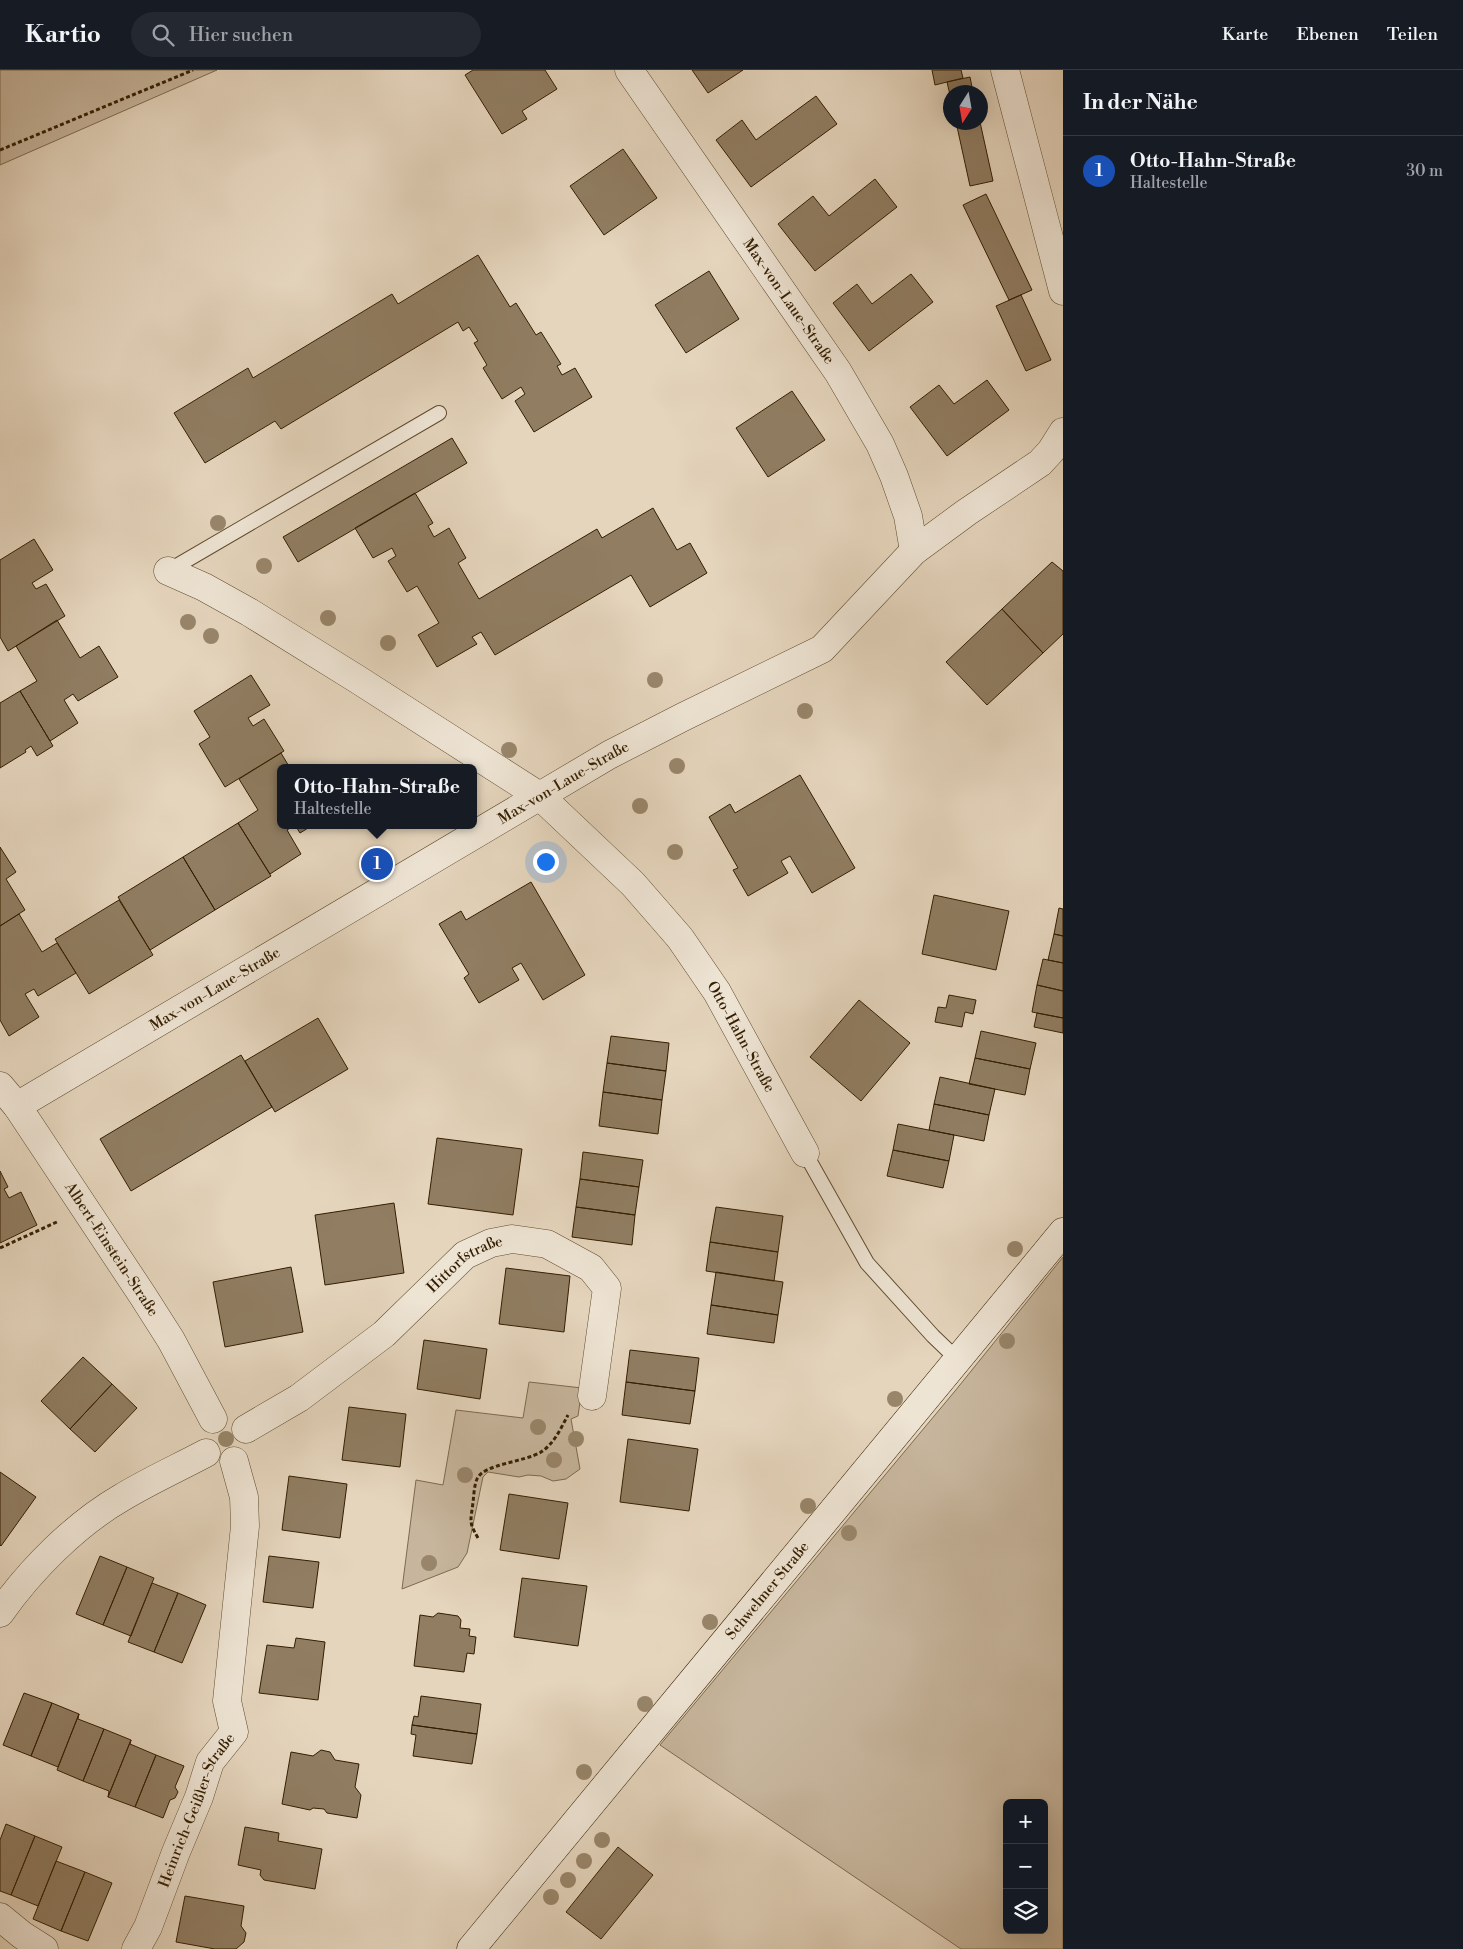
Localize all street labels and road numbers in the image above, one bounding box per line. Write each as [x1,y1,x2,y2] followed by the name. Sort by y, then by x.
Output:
[738,235,839,368] street label: Max-von-Laue-Straße
[495,737,632,829] street label: Max-von-Laue-Straße
[146,943,284,1035] street label: Max-von-Laue-Straße
[702,978,779,1096] street label: Otto-Hahn-Straße
[60,1178,163,1320] street label: Albert-Einstein-Straße
[423,1232,504,1297] street label: Hittorfstraße
[721,1538,813,1644] street label: Schwelmer Straße
[155,1729,239,1890] street label: Heinrich-Geißler-Straße

